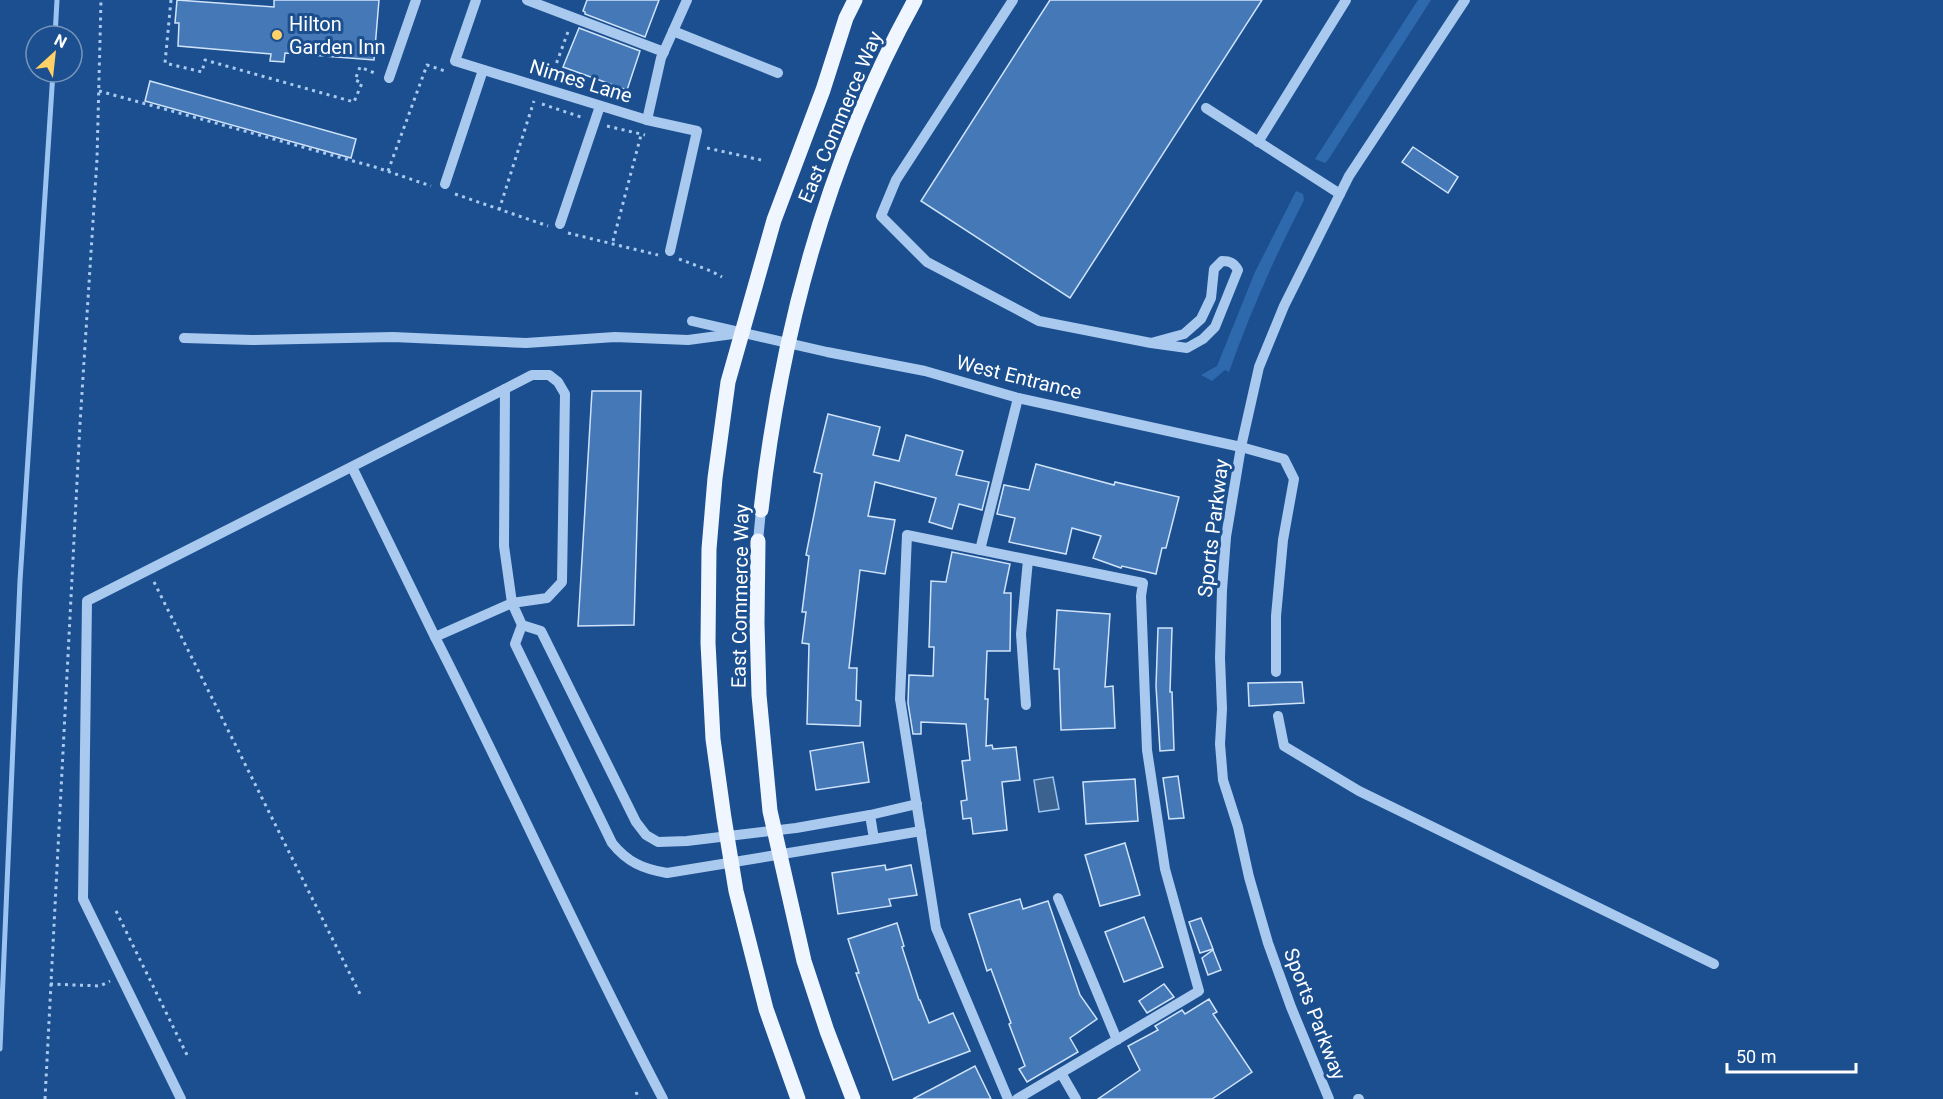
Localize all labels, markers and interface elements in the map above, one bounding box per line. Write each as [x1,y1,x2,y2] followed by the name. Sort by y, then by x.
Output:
[289,12,386,59] place label: Hilton Garden Inn
[24,24,84,84] north arrow
[793,27,887,207] street label: East Commerce Way
[270,28,284,42] marker: Hilton Garden Inn
[51,30,70,52] text: N
[527,54,635,108] street label: Nimes Lane
[954,350,1084,404] street label: West Entrance
[1193,457,1233,599] street label: Sports Parkway
[726,503,754,688] street label: East Commerce Way
[1279,945,1351,1084] street label: Sports Parkway
[1727,1036,1856,1074] scale bar
[1736,1046,1776,1067] text: 50 m

